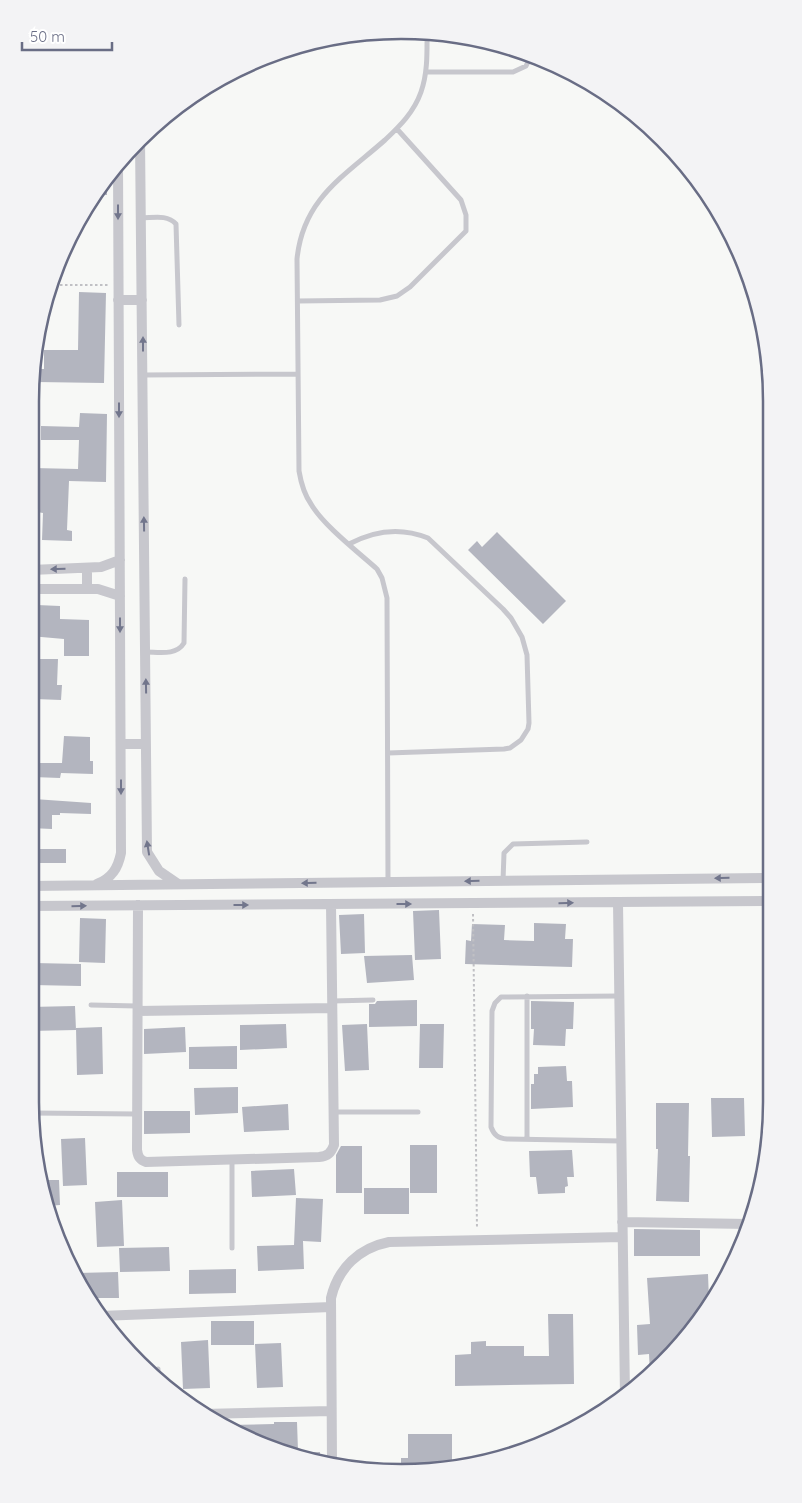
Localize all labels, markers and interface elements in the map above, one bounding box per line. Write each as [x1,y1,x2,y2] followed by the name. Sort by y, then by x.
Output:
[22,20,112,52] scale bar
[30,27,65,46] text: 50 m
[114,204,122,220] one-way arrow
[138,335,146,351] one-way arrow
[115,402,123,418] one-way arrow
[140,515,148,531] one-way arrow
[50,565,66,573] one-way arrow
[116,617,124,633] one-way arrow
[142,678,150,694] one-way arrow
[117,779,125,795] one-way arrow
[144,840,152,856] one-way arrow
[713,874,729,882] one-way arrow
[463,877,479,885] one-way arrow
[301,879,317,887] one-way arrow
[559,899,575,907] one-way arrow
[396,900,412,908] one-way arrow
[234,901,250,909] one-way arrow
[71,902,87,910] one-way arrow

